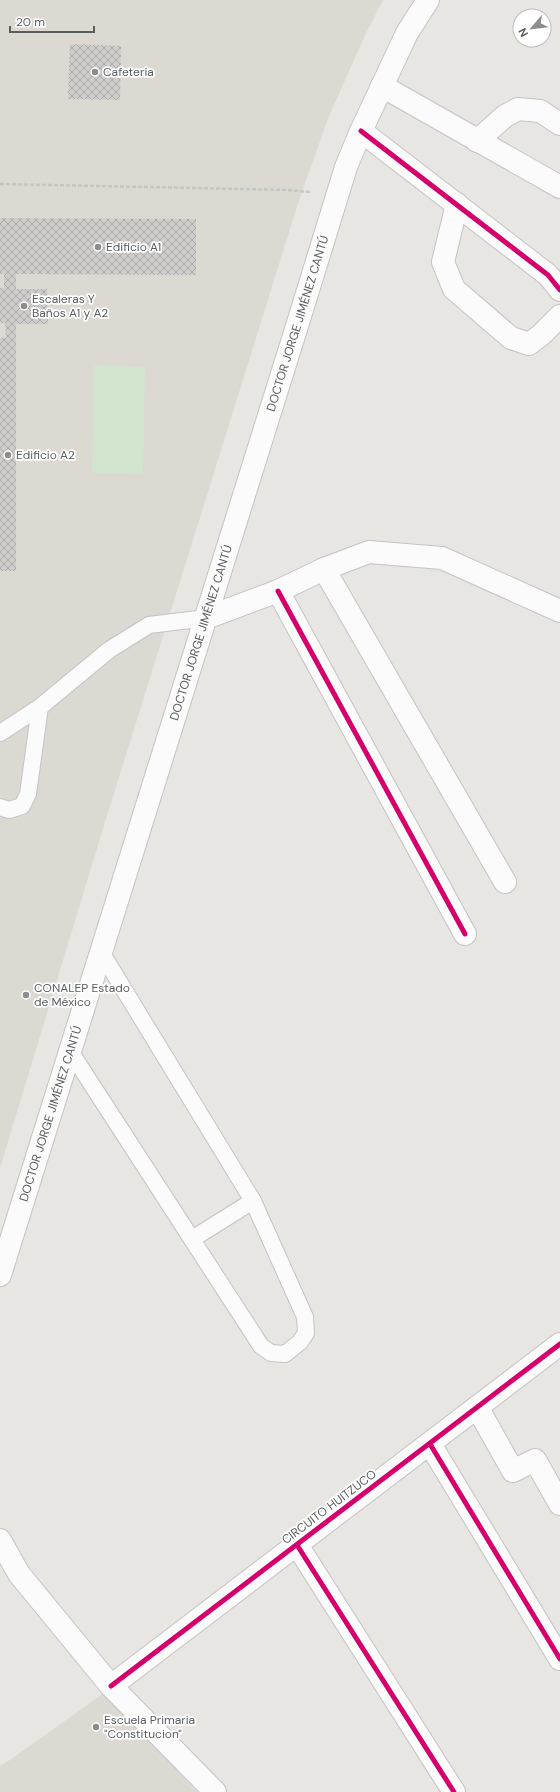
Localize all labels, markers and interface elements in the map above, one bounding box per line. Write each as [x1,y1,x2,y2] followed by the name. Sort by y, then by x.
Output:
[10,8,94,34] scale bar
[512,8,552,48] north arrow
[16,14,45,30] text: 20 m
[515,26,531,40] text: N
[103,64,154,80] place label: Cafeteria
[90,67,100,77] marker: Cafeteria
[263,233,332,413] street label: DOCTOR JORGE JIMÉNEZ CANTÚ
[106,239,161,255] place label: Edificio A1
[93,242,103,252] marker: Edificio A1
[32,291,108,321] place label: Escaleras Y Baños A1 y A2
[19,301,29,311] marker: Escaleras Y Baños A1 y A2
[16,447,75,463] place label: Edificio A2
[3,450,13,460] marker: Edificio A2
[166,543,236,723] street label: DOCTOR JORGE JIMÉNEZ CANTÚ
[34,980,130,1010] place label: CONALEP Estado de México
[21,990,31,1000] marker: CONALEP Estado de México
[15,1024,86,1204] street label: DOCTOR JORGE JIMÉNEZ CANTÚ
[278,1466,380,1548] street label: CIRCUITO HUITZUCO
[104,1712,195,1742] place label: Escuela Primaria "Constitucion"
[91,1722,101,1732] marker: Escuela Primaria "Constitucion"

